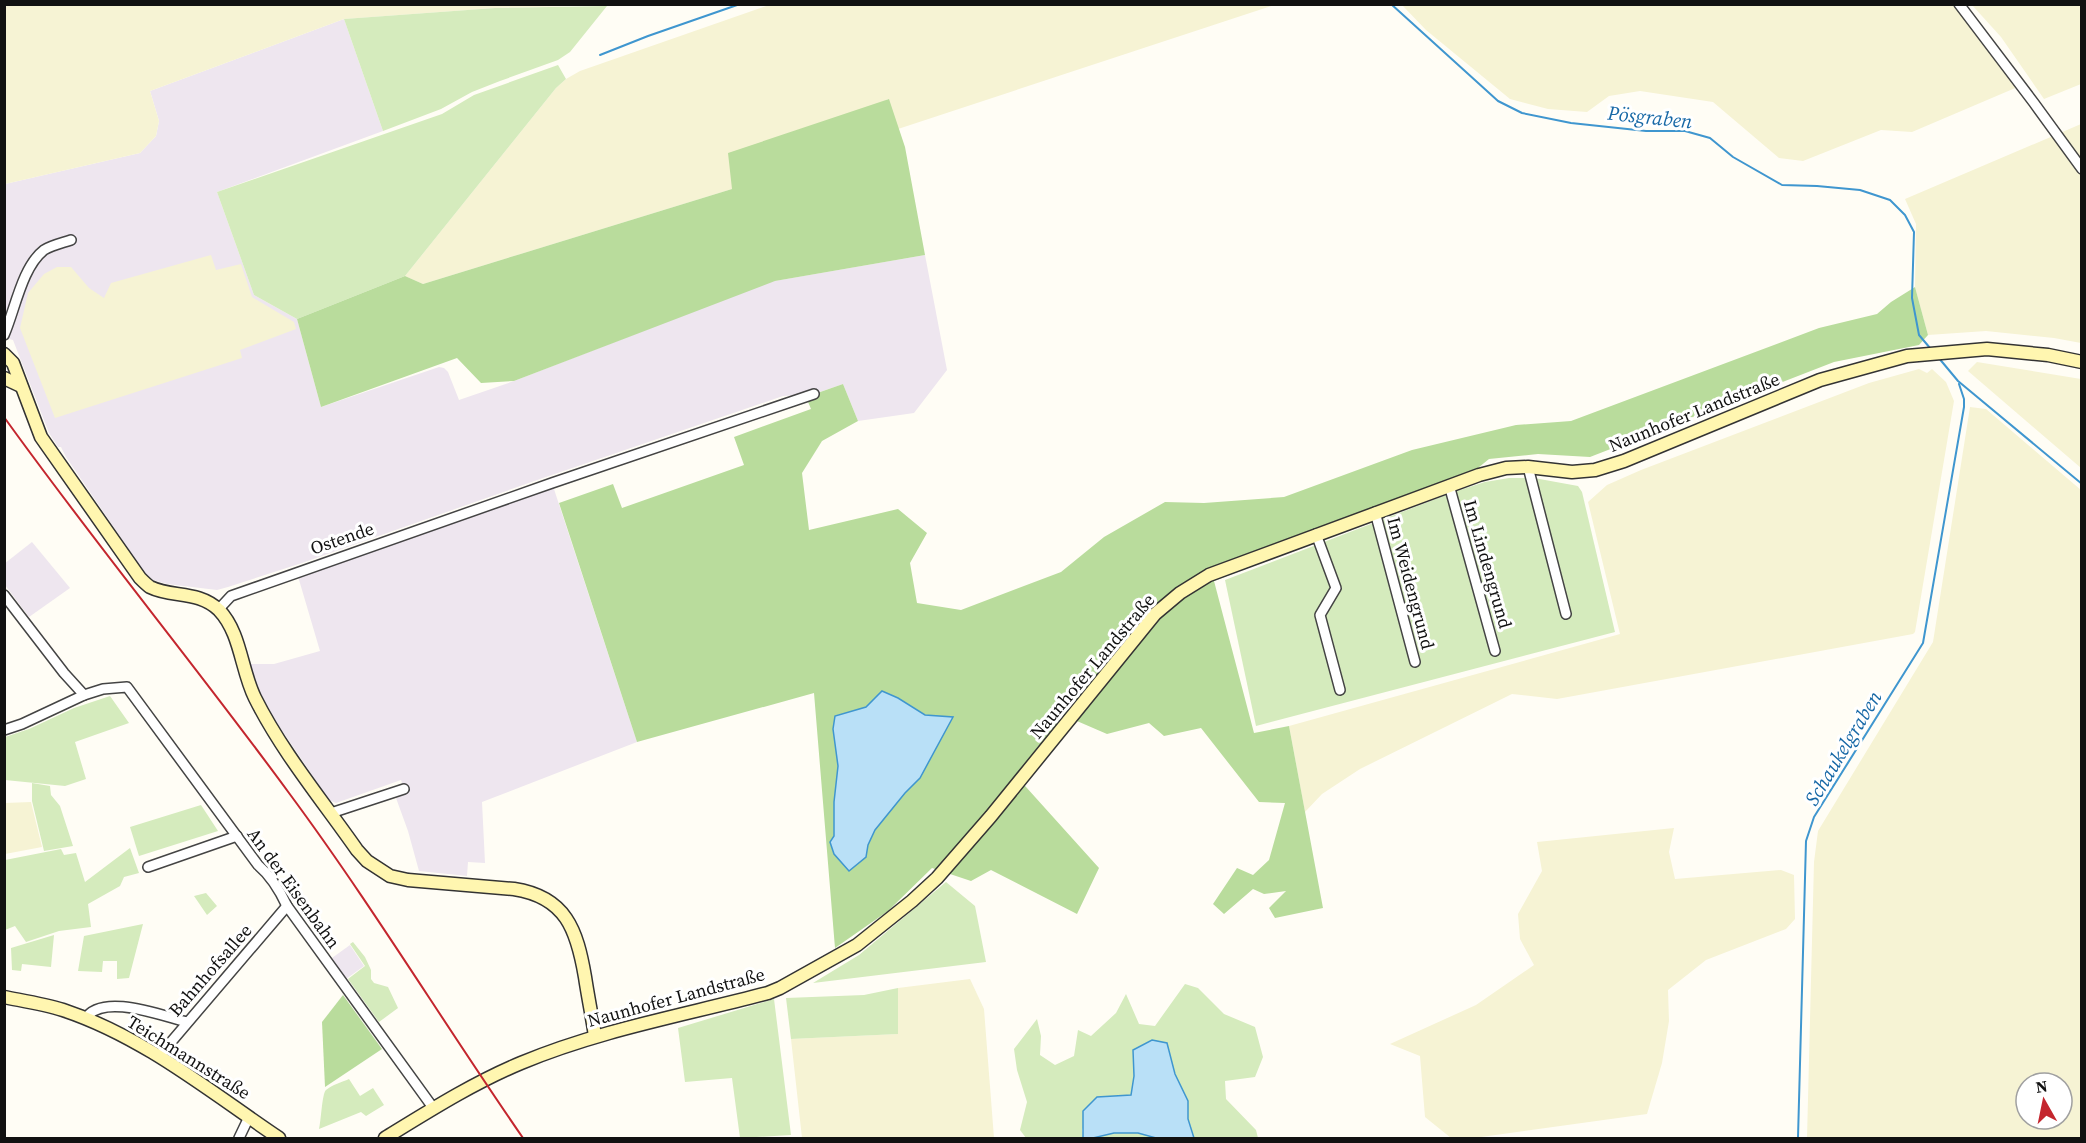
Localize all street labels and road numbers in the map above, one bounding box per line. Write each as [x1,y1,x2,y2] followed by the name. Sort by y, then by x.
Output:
[1605,366,1783,458] street label: Naunhofer Landstraße
[1458,497,1518,631] street label: Im Lindengrund
[1381,514,1441,652] street label: Im Weidengrund
[307,515,377,561] street label: Ostende
[1024,588,1160,744] street label: Naunhofer Landstraße
[242,823,346,954] street label: An der Eisenbahn
[163,918,257,1022] street label: Bahnhofsallee
[585,961,767,1033] street label: Naunhofer Landstraße
[123,1009,255,1105] street label: Teichmannstraße

